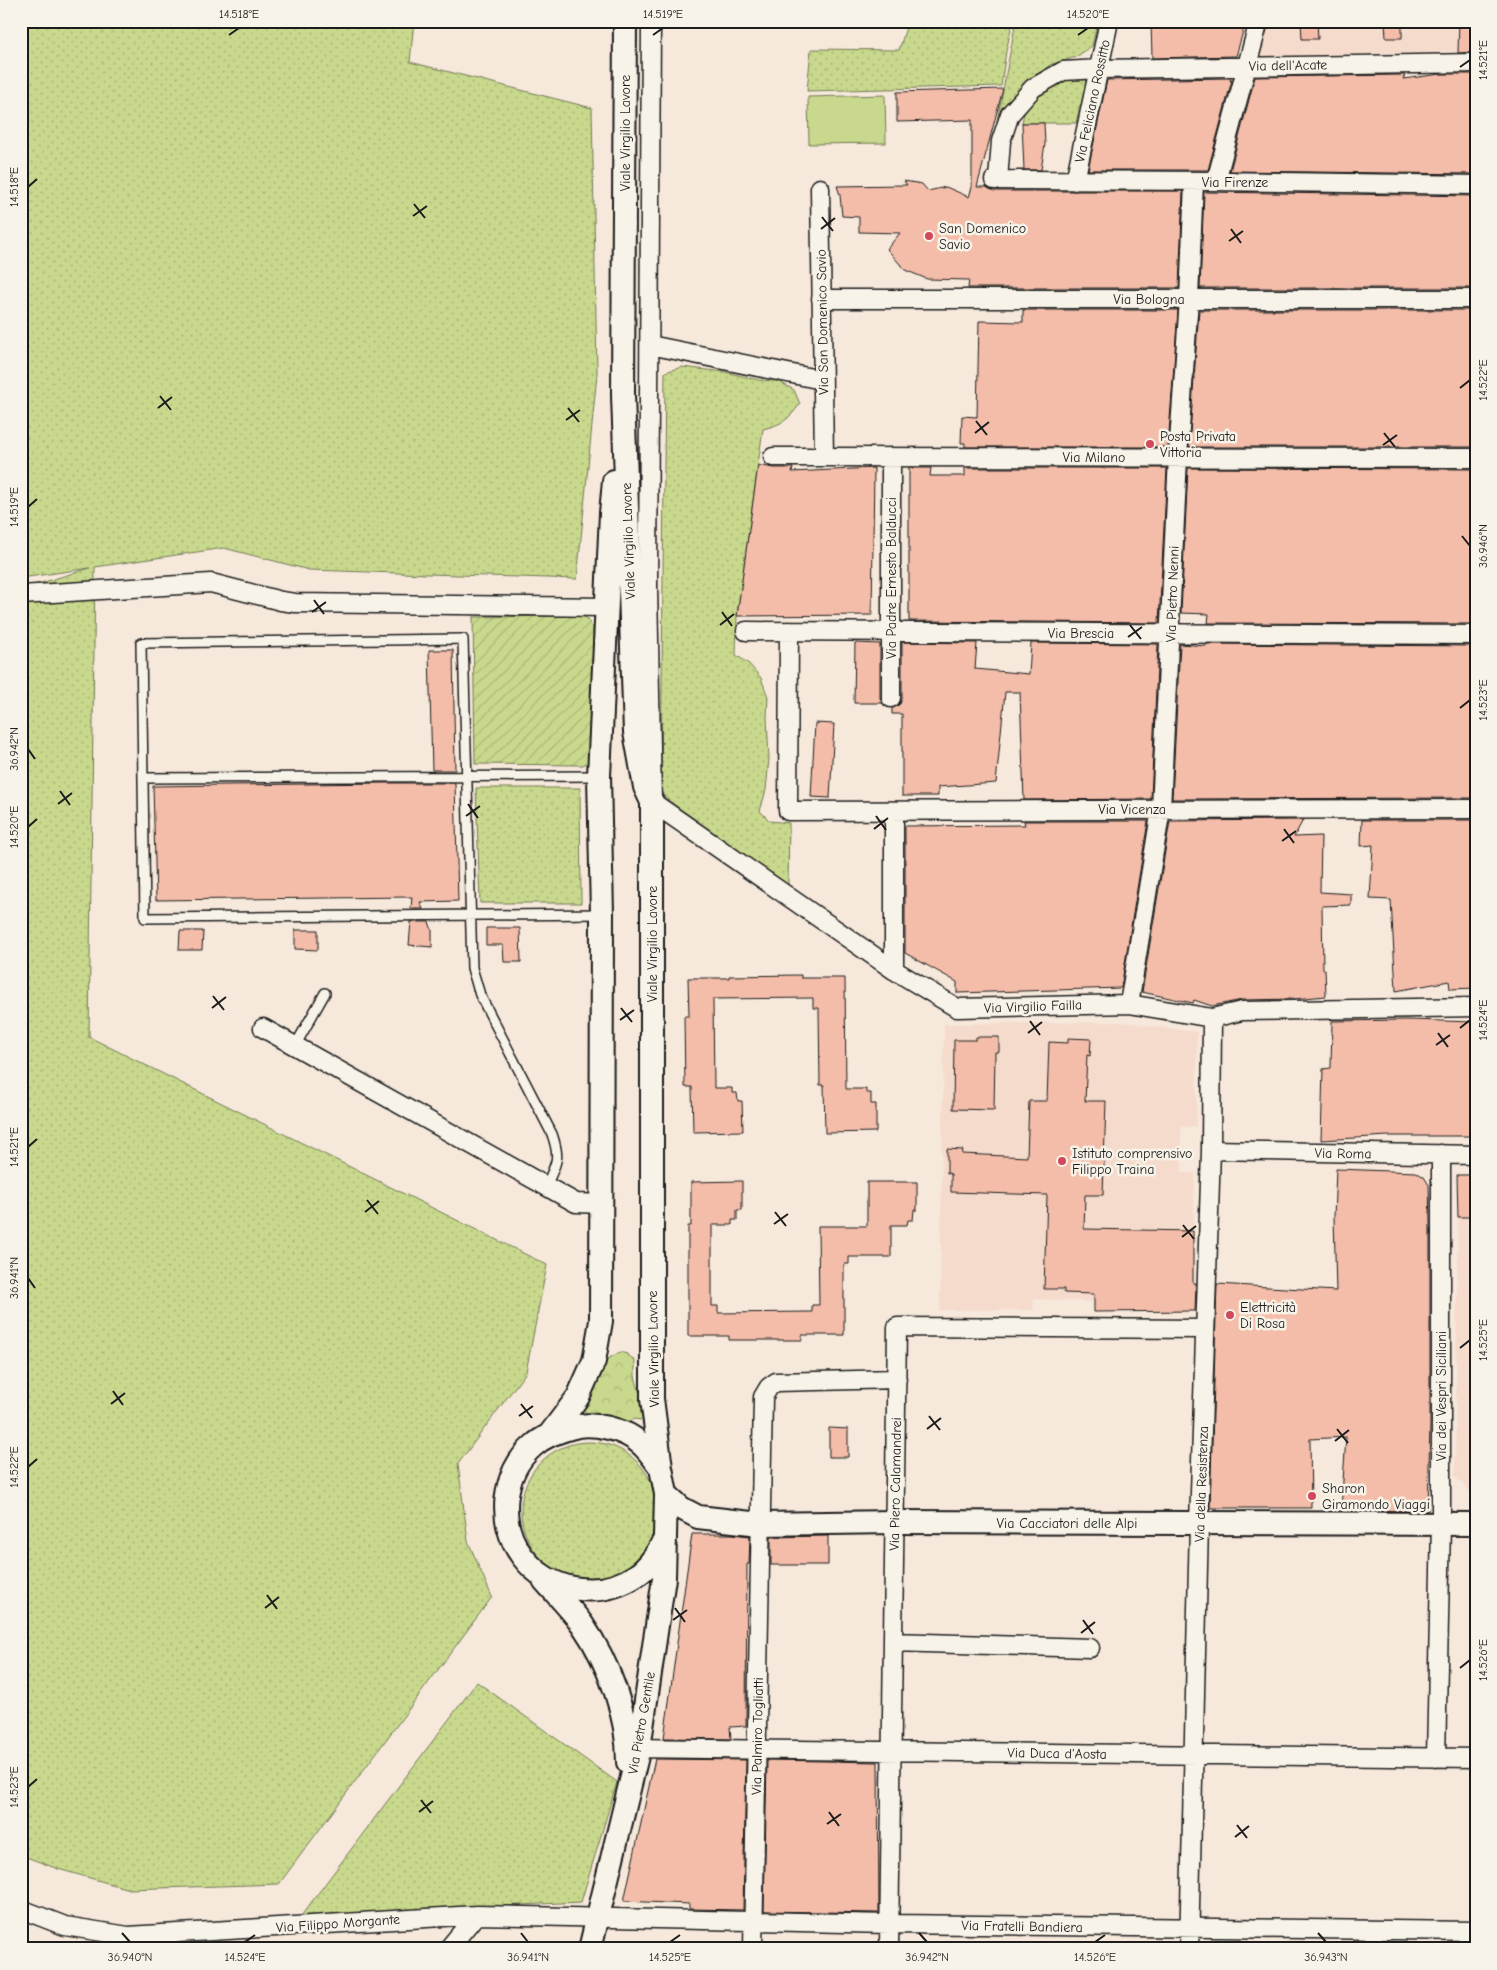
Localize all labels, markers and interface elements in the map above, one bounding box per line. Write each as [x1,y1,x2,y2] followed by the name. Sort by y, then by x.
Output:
[219,7,259,21] text: 14.518°E
[643,7,683,21] text: 14.519°E
[1067,7,1109,21] text: 14.520°E
[1071,38,1114,164] street label: Via Feliciano Rossitto
[1476,40,1490,80] text: 14.521°E
[1249,56,1327,75] street label: Via dell'Acate
[617,75,634,191] street label: Viale Virgilio Lavore
[7,167,21,207] text: 14.518°E
[1202,174,1268,191] street label: Via Firenze
[939,220,1026,253] place label: San Domenico Savio
[923,230,935,242] marker: San Domenico Savio
[813,249,832,395] street label: Via San Domenico Savio
[1113,291,1185,308] street label: Via Bologna
[1476,359,1490,401] text: 14.522°E
[1160,428,1236,461] place label: Posta Privata Vittoria
[1144,438,1156,450] marker: Posta Privata Vittoria
[1063,449,1125,466] street label: Via Milano
[618,482,639,600] street label: Viale Virgilio Lavore
[7,487,21,527] text: 14.519°E
[883,497,900,659] street label: Via Padre Ernesto Balducci
[1476,524,1490,568] text: 36.946°N
[1162,545,1183,643] street label: Via Pietro Nenni
[1048,625,1114,642] street label: Via Brescia
[1476,679,1490,721] text: 14.523°E
[7,727,21,771] text: 36.942°N
[1098,801,1166,818] street label: Via Vicenza
[7,806,21,848] text: 14.520°E
[644,886,661,1002] street label: Viale Virgilio Lavore
[984,996,1082,1017] street label: Via Virgilio Failla
[1476,999,1490,1041] text: 14.524°E
[7,1127,21,1167] text: 14.521°E
[1072,1145,1193,1178] place label: Istituto comprensivo Filippo Traina
[1314,1145,1372,1162] street label: Via Roma
[1056,1155,1068,1167] marker: Istituto comprensivo Filippo Traina
[7,1257,21,1299] text: 36.941°N
[644,1291,663,1407] street label: Viale Virgilio Lavore
[1240,1299,1296,1332] place label: Elettricità Di Rosa
[1224,1309,1236,1321] marker: Elettricità Di Rosa
[1476,1319,1490,1361] text: 14.525°E
[1433,1331,1450,1461] street label: Via dei Vespri Siciliani
[886,1417,905,1551] street label: Via Piero Calamandrei
[1191,1426,1212,1542] street label: Via della Resistenza
[7,1446,21,1488] text: 14.522°E
[1322,1480,1430,1513] place label: Sharon Giramondo Viaggi
[1306,1490,1318,1502] marker: Sharon Giramondo Viaggi
[997,1515,1137,1532] street label: Via Cacciatori delle Alpi
[1476,1639,1490,1681] text: 14.526°E
[624,1670,659,1776] street label: Via Pietro Gentile
[748,1677,767,1795] street label: Via Palmiro Togliatti
[1007,1744,1107,1763] street label: Via Duca d'Aosta
[7,1766,21,1808] text: 14.523°E
[275,1911,401,1936] street label: Via Filippo Morgante
[961,1917,1083,1936] street label: Via Fratelli Bandiera
[108,1950,152,1964] text: 36.940°N
[224,1950,266,1964] text: 14.524°E
[507,1950,549,1964] text: 36.941°N
[649,1950,691,1964] text: 14.525°E
[905,1950,949,1964] text: 36.942°N
[1074,1950,1116,1964] text: 14.526°E
[1304,1950,1348,1964] text: 36.943°N

